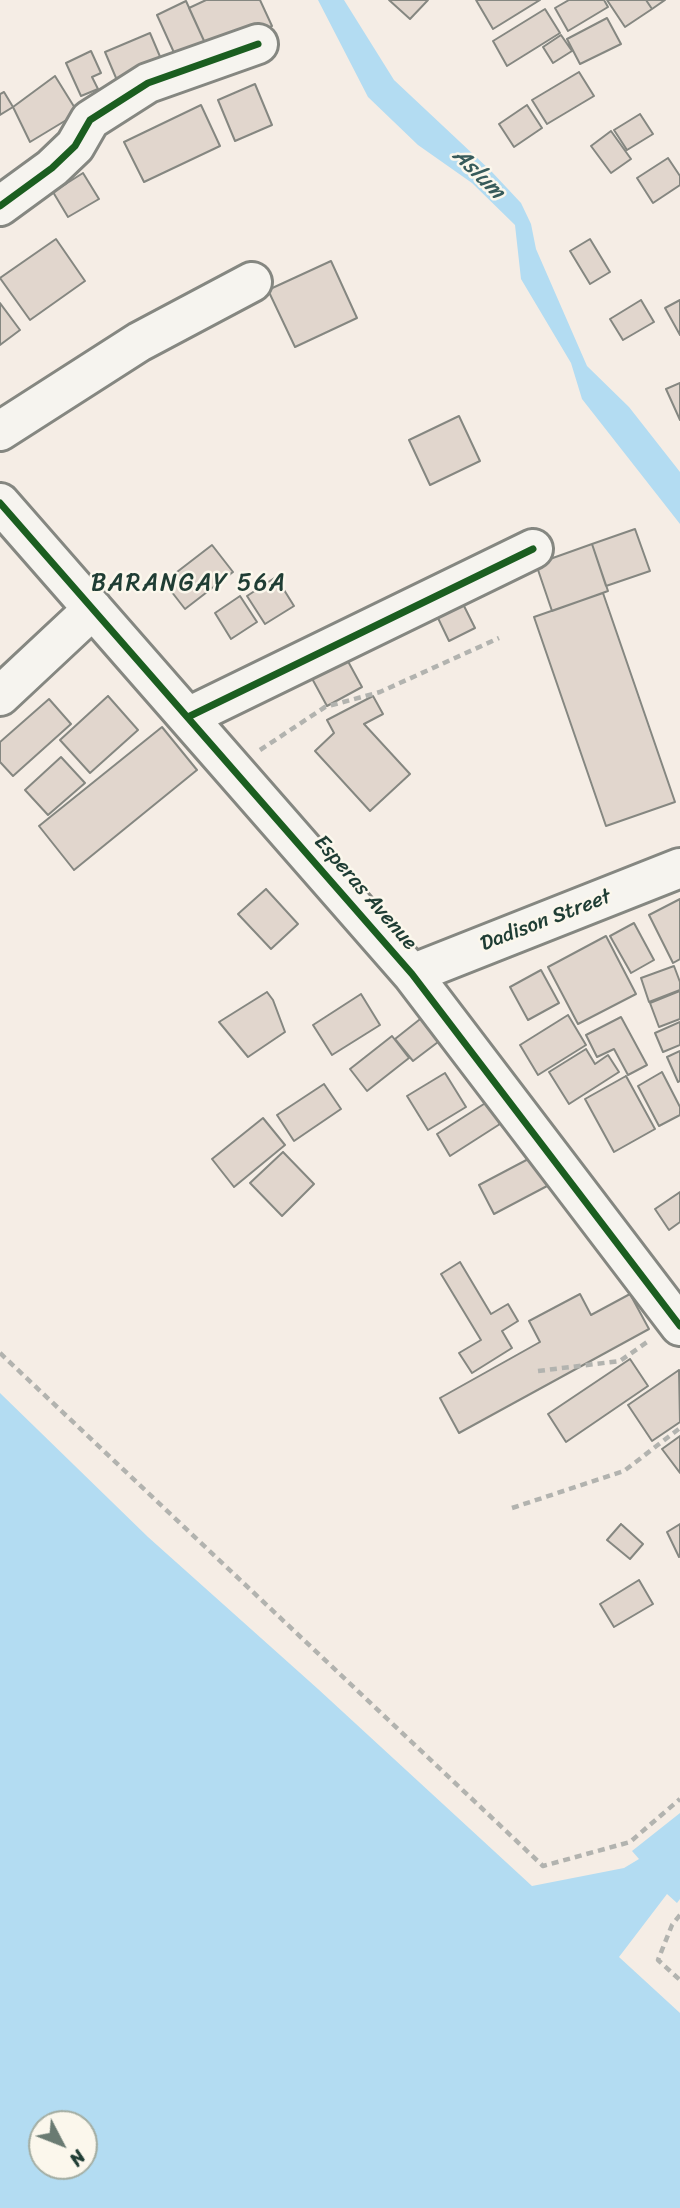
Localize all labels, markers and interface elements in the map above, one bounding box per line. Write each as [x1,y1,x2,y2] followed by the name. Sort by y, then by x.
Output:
[446,142,510,206] water label: Aslum
[92,570,286,598] district label: BARANGAY 56A
[308,830,422,956] street label: Esperas Avenue
[477,885,615,957] street label: Dadison Street
[28,2110,98,2180] north arrow
[61,2142,94,2174] text: N

